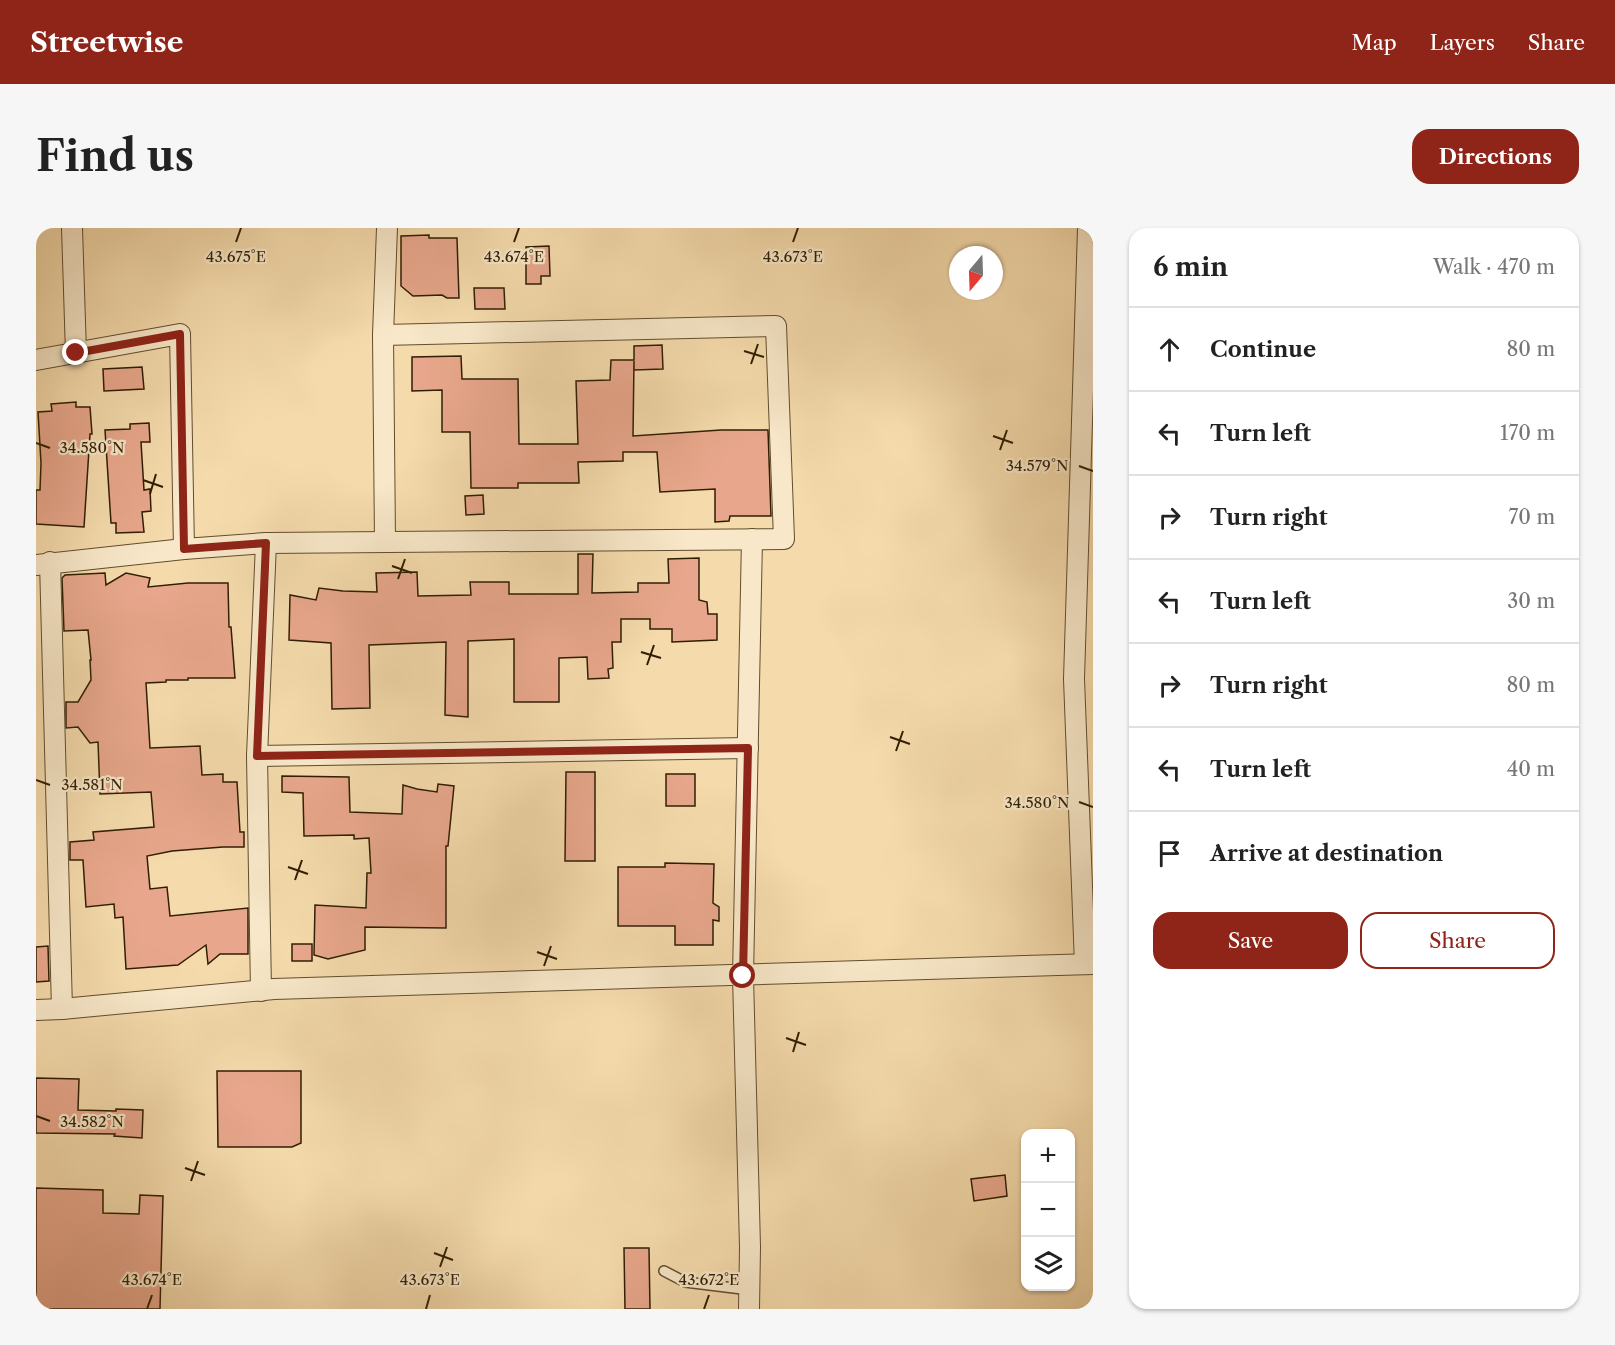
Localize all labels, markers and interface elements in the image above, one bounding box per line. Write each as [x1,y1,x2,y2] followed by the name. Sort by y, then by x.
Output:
[30,25,184,59] text: Streetwise
[1352,30,1397,55] text: Map
[1430,30,1495,55] text: Layers
[1528,30,1585,55] text: Share
[1412,129,1579,184] button: Directions
[36,130,194,182] text: Find us
[949,246,1003,300] north arrow
[206,247,266,266] text: 43.675°E
[484,247,544,266] text: 43.674°E
[763,247,823,266] text: 43.673°E
[1153,251,1228,283] text: 6 min
[1433,255,1555,279] text: Walk · 470 m
[1153,333,1186,366] icon: ahead
[1210,336,1316,363] text: Continue
[1507,337,1555,361] text: 80 m
[62,339,88,365] route end
[1153,417,1186,450] icon: left
[1210,420,1311,447] text: Turn left
[1500,421,1555,445] text: 170 m
[60,438,124,457] text: 34.580°N
[1006,456,1068,475] text: 34.579°N
[1153,501,1186,534] icon: right
[1210,504,1328,531] text: Turn right
[1509,505,1555,529] text: 70 m
[1153,585,1186,618] icon: left
[1210,588,1311,615] text: Turn left
[1507,589,1555,613] text: 30 m
[1153,669,1186,702] icon: right
[1210,672,1328,699] text: Turn right
[1507,673,1555,697] text: 80 m
[1153,753,1186,786] icon: left
[1210,756,1311,783] text: Turn left
[1507,757,1555,781] text: 40 m
[61,775,123,794] text: 34.581°N
[1005,793,1069,812] text: 34.580°N
[1153,837,1186,870] icon: arrive
[1210,840,1443,867] text: Arrive at destination
[1153,912,1348,969] button: Save
[1360,912,1555,969] button: Share
[729,962,755,988] route start
[60,1112,124,1131] text: 34.582°N
[1021,1129,1075,1291] map controls
[1021,1129,1075,1183] button: +
[1021,1183,1075,1237] button: −
[1021,1237,1075,1291] button: layers
[122,1270,182,1289] text: 43.674°E
[400,1270,460,1289] text: 43.673°E
[679,1270,739,1289] text: 43.672°E

